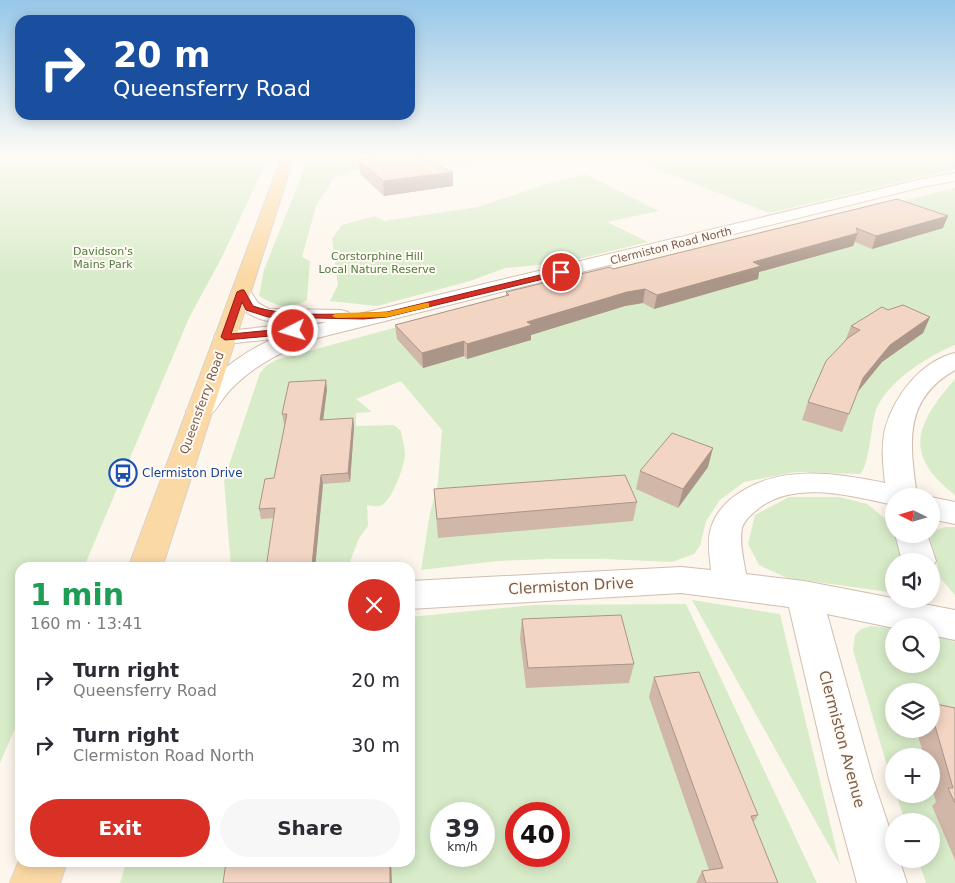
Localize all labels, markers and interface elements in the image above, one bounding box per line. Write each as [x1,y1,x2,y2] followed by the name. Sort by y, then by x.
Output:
[30,35,95,100] icon: right
[113,35,210,75] text: 20 m
[113,76,311,101] text: Queensferry Road
[609,225,733,267] street label: Clermiston Road North
[73,245,133,271] park label: Davidson's Mains Park
[318,250,436,276] park label: Corstorphine Hill Local Nature Reserve
[540,251,582,293] pin
[547,258,575,286] icon: arrive
[266,304,318,356] position arrow
[177,350,227,456] street label: Queensferry Road
[108,458,138,488] bus stop icon: Clermiston Drive
[142,466,243,480] place label: Clermiston Drive
[885,488,940,542] north arrow
[885,488,940,868] map controls
[885,553,940,608] button: sound
[508,574,634,598] street label: Clermiston Drive
[30,577,124,612] text: 1 min
[348,579,400,631] button: close
[30,614,143,633] text: 160 m · 13:41
[885,618,940,673] button: search
[73,659,179,681] text: Turn right
[30,666,58,694] icon: right
[815,668,869,810] street label: Clermiston Avenue
[351,669,400,691] text: 20 m
[73,681,217,700] text: Queensferry Road
[885,683,940,738] button: layers
[73,724,179,746] text: Turn right
[30,731,58,759] icon: right
[351,734,400,756] text: 30 m
[73,746,254,765] text: Clermiston Road North
[885,748,940,803] button: +
[30,799,210,857] button: Exit
[220,799,400,857] button: Share
[505,802,570,867] speed limit sign: 40
[885,813,940,868] button: −
[445,814,480,843] text: 39
[447,840,478,854] text: km/h

